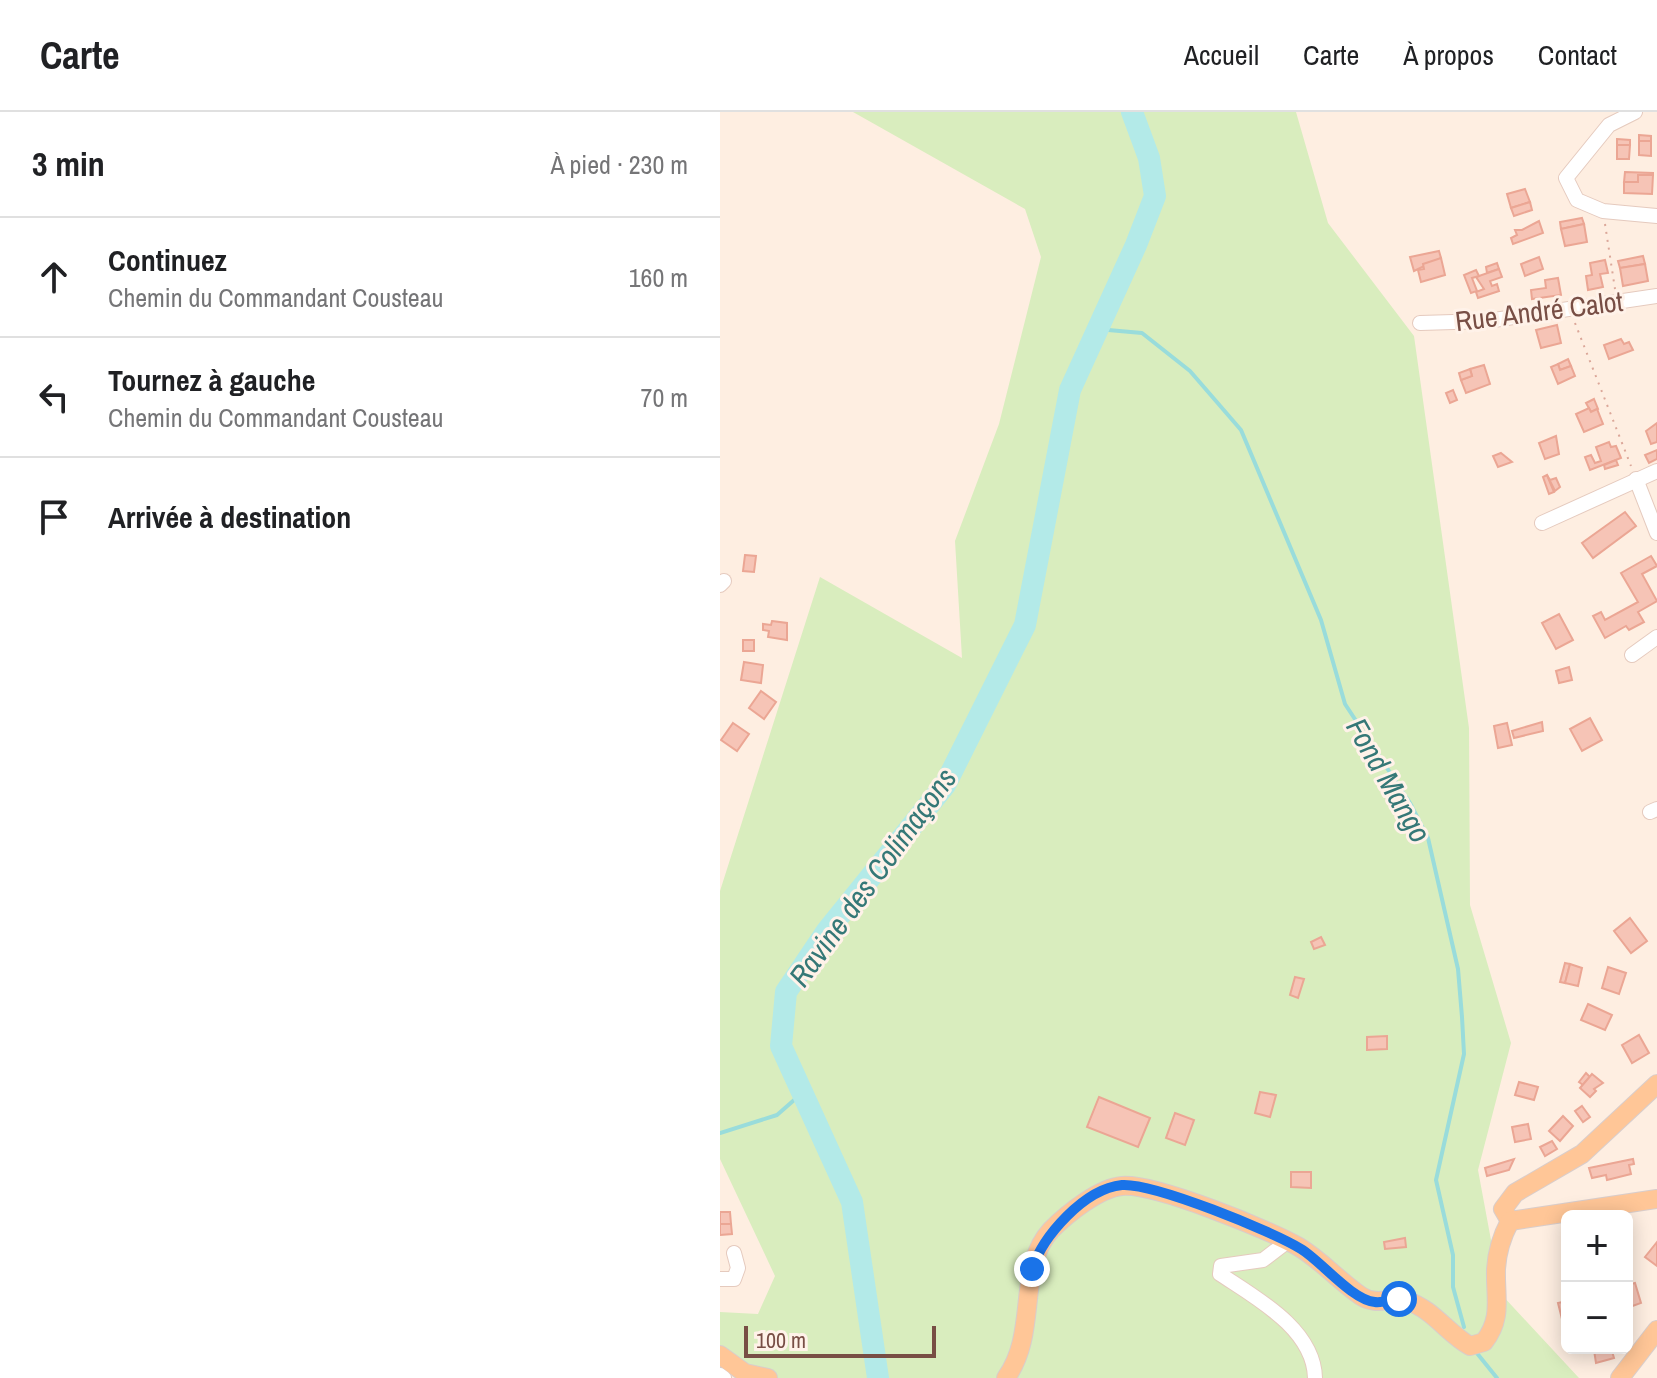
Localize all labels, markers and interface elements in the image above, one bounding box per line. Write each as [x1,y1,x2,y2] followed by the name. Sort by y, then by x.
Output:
[40,30,120,81] text: Carte
[1184,36,1259,74] text: Accueil
[1303,36,1359,74] text: Carte
[1403,36,1494,74] text: À propos
[1538,36,1617,74] text: Contact
[32,141,105,187] text: 3 min
[550,147,688,182] text: À pied · 230 m
[108,240,227,280] text: Continuez
[32,255,76,299] icon: ahead
[629,260,688,295] text: 160 m
[108,280,443,315] text: Chemin du Commandant Cousteau
[1453,282,1625,340] street label: Rue André Calot
[108,360,315,400] text: Tournez à gauche
[32,375,76,419] icon: left
[641,380,688,415] text: 70 m
[108,400,443,435] text: Chemin du Commandant Cousteau
[32,495,76,539] icon: arrive
[108,497,351,537] text: Arrivée à destination
[1337,711,1441,849] water label: Fond Mango
[779,760,965,994] water label: Ravine des Colimaçons
[1561,1210,1633,1354] map controls
[1561,1210,1633,1282] button: +
[1014,1251,1050,1287] route end
[1381,1281,1417,1317] route start
[1561,1282,1633,1354] button: −
[744,1322,936,1358] scale bar
[756,1325,806,1355] text: 100 m

